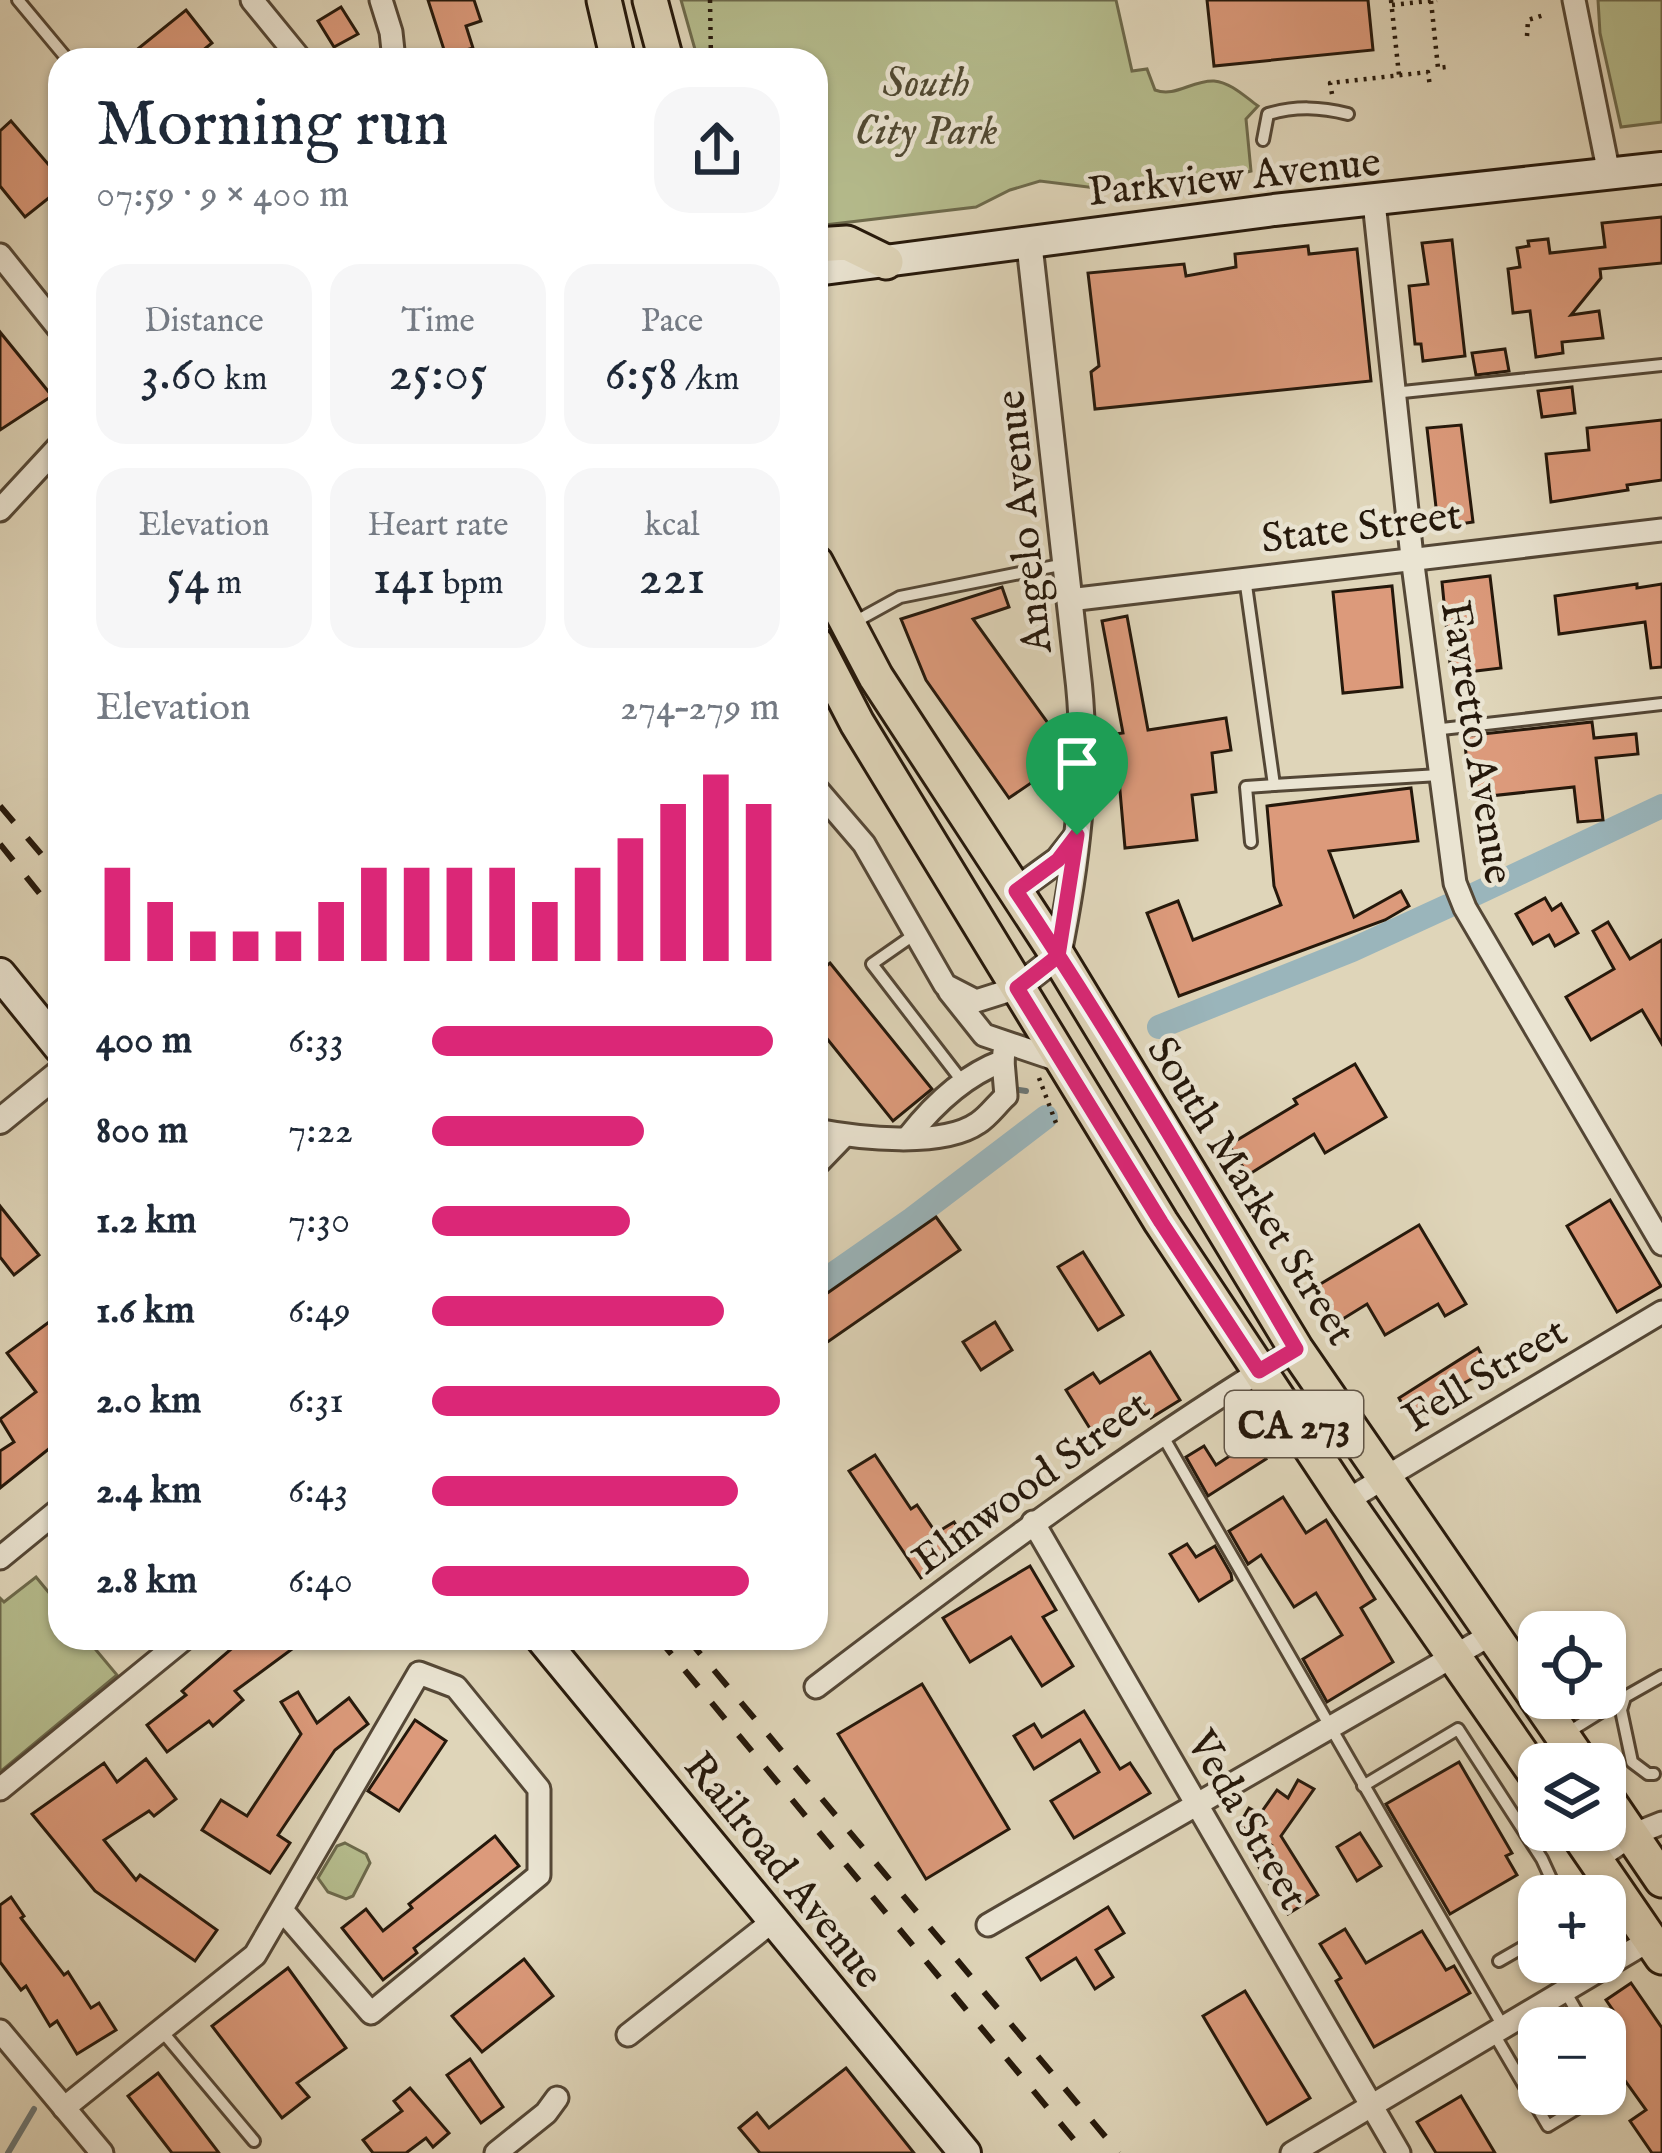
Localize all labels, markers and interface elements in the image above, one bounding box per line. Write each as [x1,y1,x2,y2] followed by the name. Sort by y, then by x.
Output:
[854,58,998,159] park label: South City Park
[96,84,449,168] text: Morning run
[654,87,780,213] button: share
[1085,137,1383,220] street label: Parkview Avenue
[96,171,349,220] text: 07:59 · 9 × 400 m
[144,301,264,343] text: Distance
[401,301,475,343] text: Time
[641,301,703,343] text: Pace
[141,343,217,408] text: 3.60
[388,343,488,408] text: 25:05
[604,343,678,408] text: 6:58
[217,359,267,401] text: km
[678,359,740,401] text: /km
[985,387,1066,657] street label: Angelo Avenue
[1258,490,1465,567] street label: State Street
[139,505,269,547] text: Elevation
[368,505,508,547] text: Heart rate
[645,505,700,547] text: kcal
[166,547,209,612] text: 54
[372,547,435,612] text: 141
[639,547,705,612] text: 221
[209,563,242,605] text: m
[435,563,504,605] text: bpm
[1427,597,1524,888] street label: Favretto Avenue
[96,684,251,733] text: Elevation
[620,684,780,733] text: 274–279 m
[1026,712,1128,835] pin
[1044,730,1110,796] icon: arrive
[96,1017,192,1066] text: 400 m
[288,1017,344,1066] text: 6:33
[1134,1028,1366,1356] street label: South Market Street
[96,1107,188,1156] text: 800 m
[288,1107,353,1156] text: 7:22
[96,1197,197,1246] text: 1.2 km
[288,1197,350,1246] text: 7:30
[96,1287,195,1336] text: 1.6 km
[288,1287,351,1336] text: 6:49
[1394,1306,1578,1446] street label: Fell Street
[96,1377,201,1426] text: 2.0 km
[288,1377,344,1426] text: 6:31
[903,1380,1161,1588] street label: Elmwood Street
[1225,1391,1363,1457] road number: CA 273
[96,1467,202,1516] text: 2.4 km
[288,1467,348,1516] text: 6:43
[96,1557,197,1606] text: 2.8 km
[288,1557,353,1606] text: 6:40
[1518,1611,1626,2115] map controls
[1518,1611,1626,1719] button: locate
[1173,1721,1319,1920] street label: Veda Street
[671,1742,894,2000] street label: Railroad Avenue
[1518,1743,1626,1851] button: layers
[1518,1875,1626,1983] button: +
[1518,2007,1626,2115] button: −

